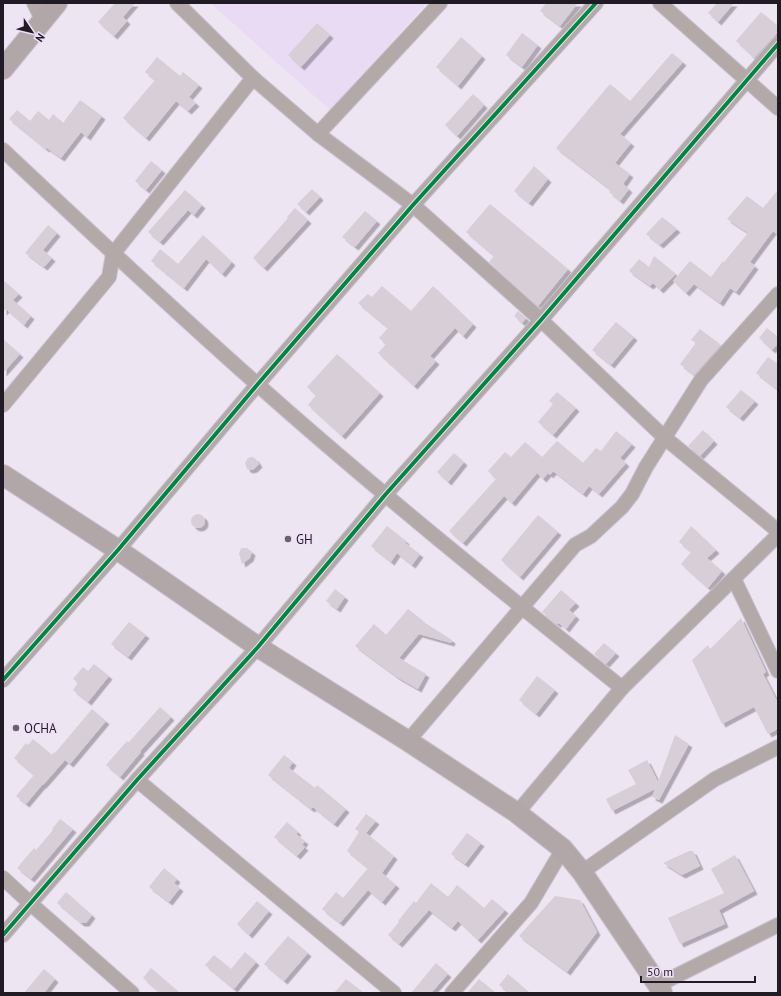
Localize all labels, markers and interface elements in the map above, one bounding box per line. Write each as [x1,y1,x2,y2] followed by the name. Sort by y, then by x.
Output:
[12,12,52,52] north arrow
[32,31,48,45] text: N
[296,531,313,548] place label: GH
[283,534,293,544] marker: GH
[24,720,57,737] place label: OCHA
[11,723,21,733] marker: OCHA
[641,958,755,984] scale bar
[647,964,673,979] text: 50 m

